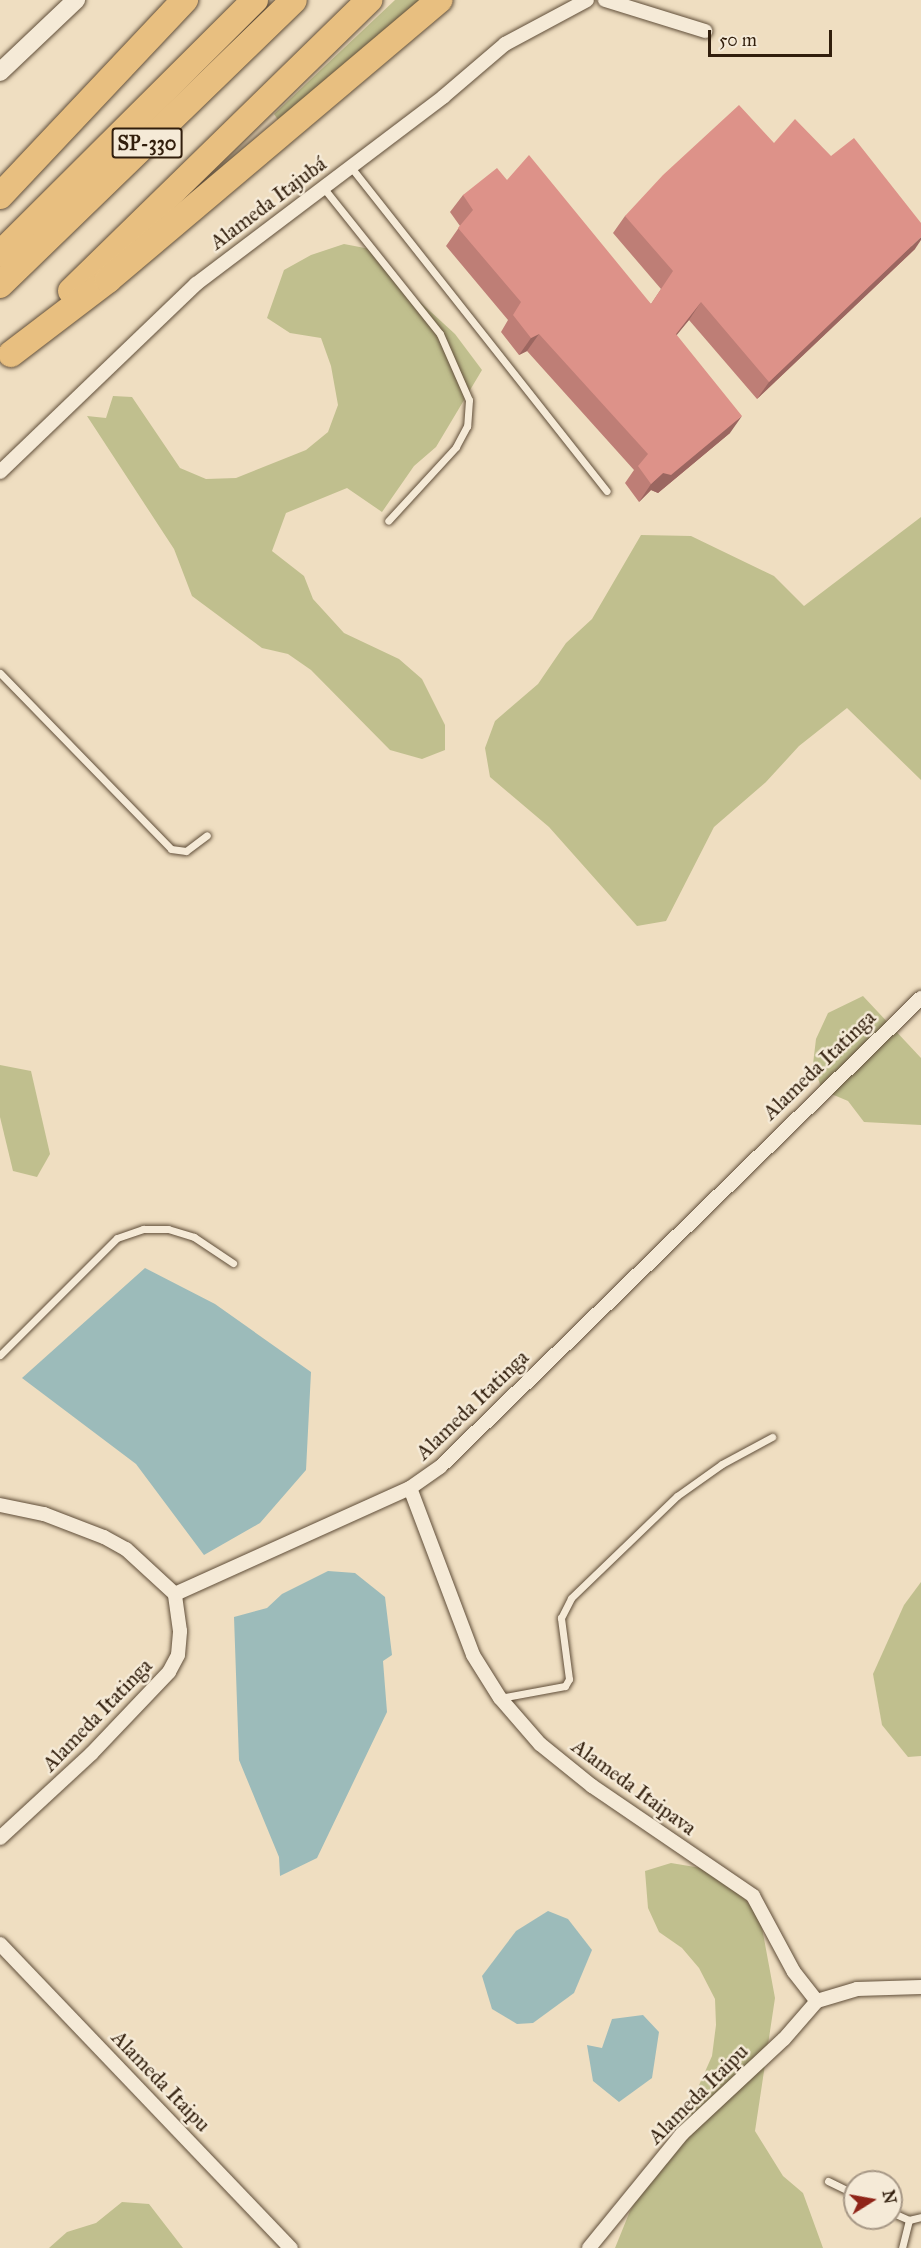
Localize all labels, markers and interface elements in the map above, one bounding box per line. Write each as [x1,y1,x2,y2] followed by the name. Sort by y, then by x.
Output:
[711,18,836,56] scale bar
[719,29,757,51] text: 50 m
[111,126,183,160] road number: SP-330
[205,151,331,255] street label: Alameda Itajubá
[757,1005,881,1125] street label: Alameda Itatinga
[410,1345,534,1465] street label: Alameda Itatinga
[37,1653,157,1777] street label: Alameda Itatinga
[567,1733,701,1841] street label: Alameda Itaipava
[106,2025,216,2137] street label: Alameda Itaipu
[643,2039,753,2149] street label: Alameda Itaipu
[843,2170,903,2230] north arrow
[879,2188,900,2205] text: N

